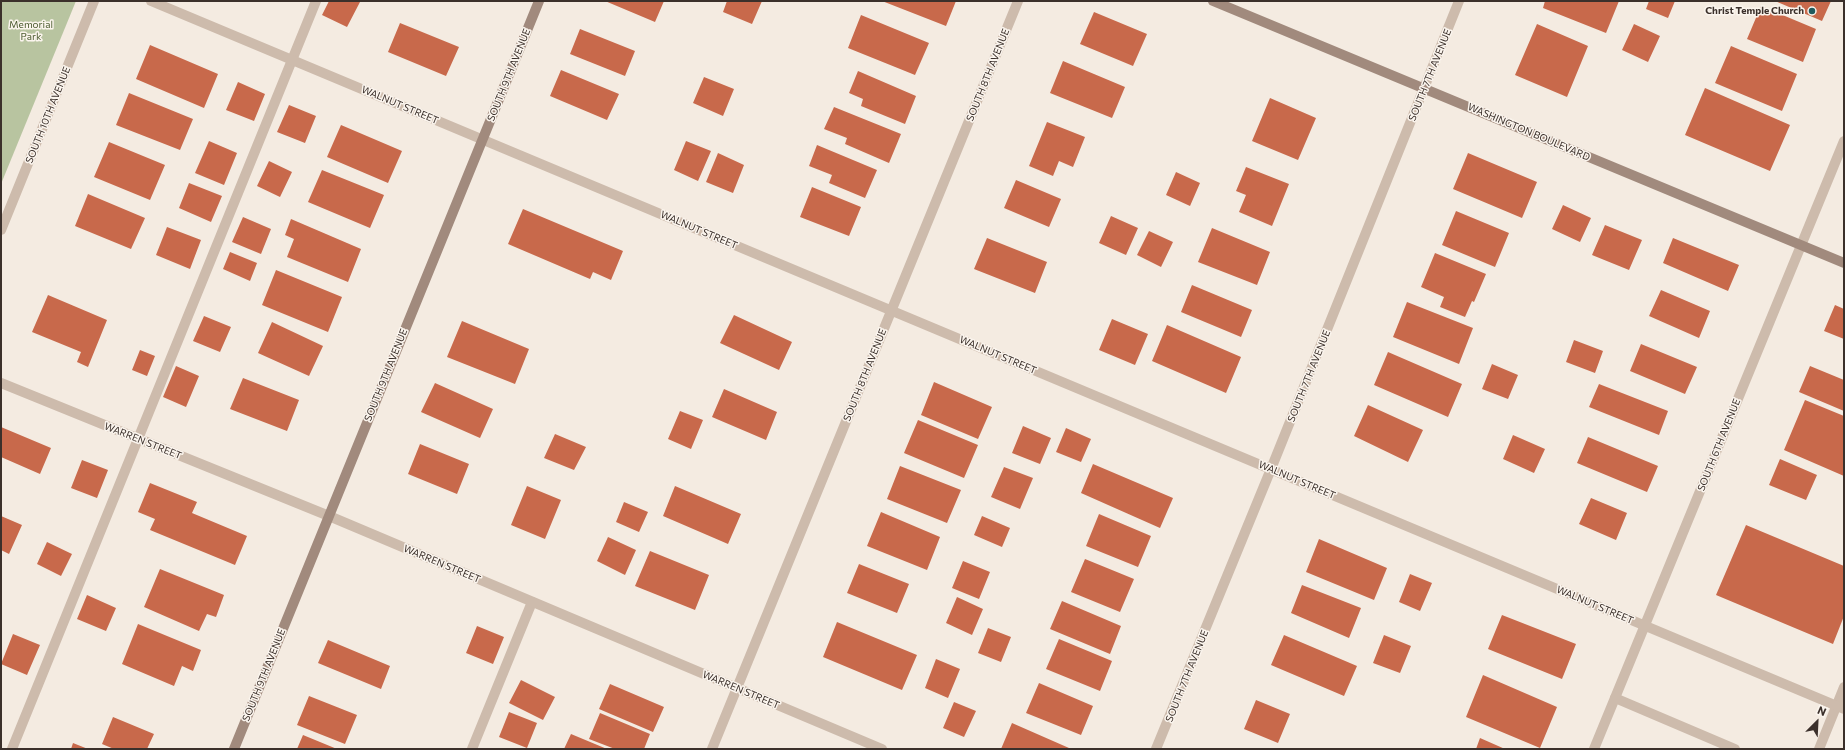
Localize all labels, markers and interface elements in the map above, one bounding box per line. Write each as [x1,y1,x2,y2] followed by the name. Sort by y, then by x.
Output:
[1705,5,1804,17] place label: Christ Temple Church
[1807,6,1817,16] marker: Christ Temple Church
[9,19,53,42] park label: Memorial Park
[485,27,533,123] street label: SOUTH 9TH AVENUE
[964,27,1012,123] street label: SOUTH 8TH AVENUE
[1406,27,1454,123] street label: SOUTH 7TH AVENUE
[23,65,73,165] street label: SOUTH 10TH AVENUE
[360,83,440,127] street label: WALNUT STREET
[1466,101,1592,163] street label: WASHINGTON BOULEVARD
[659,208,739,252] street label: WALNUT STREET
[362,327,410,423] street label: SOUTH 9TH AVENUE
[841,327,889,423] street label: SOUTH 8TH AVENUE
[1285,328,1333,424] street label: SOUTH 7TH AVENUE
[958,333,1038,377] street label: WALNUT STREET
[1695,397,1743,493] street label: SOUTH 6TH AVENUE
[103,420,183,462] street label: WARREN STREET
[1257,458,1337,502] street label: WALNUT STREET
[402,542,482,586] street label: WARREN STREET
[1555,583,1635,627] street label: WALNUT STREET
[240,627,288,723] street label: SOUTH 9TH AVENUE
[1163,628,1211,724] street label: SOUTH 7TH AVENUE
[701,668,781,712] street label: WARREN STREET
[1797,702,1837,742] north arrow
[1816,703,1828,718] text: N

